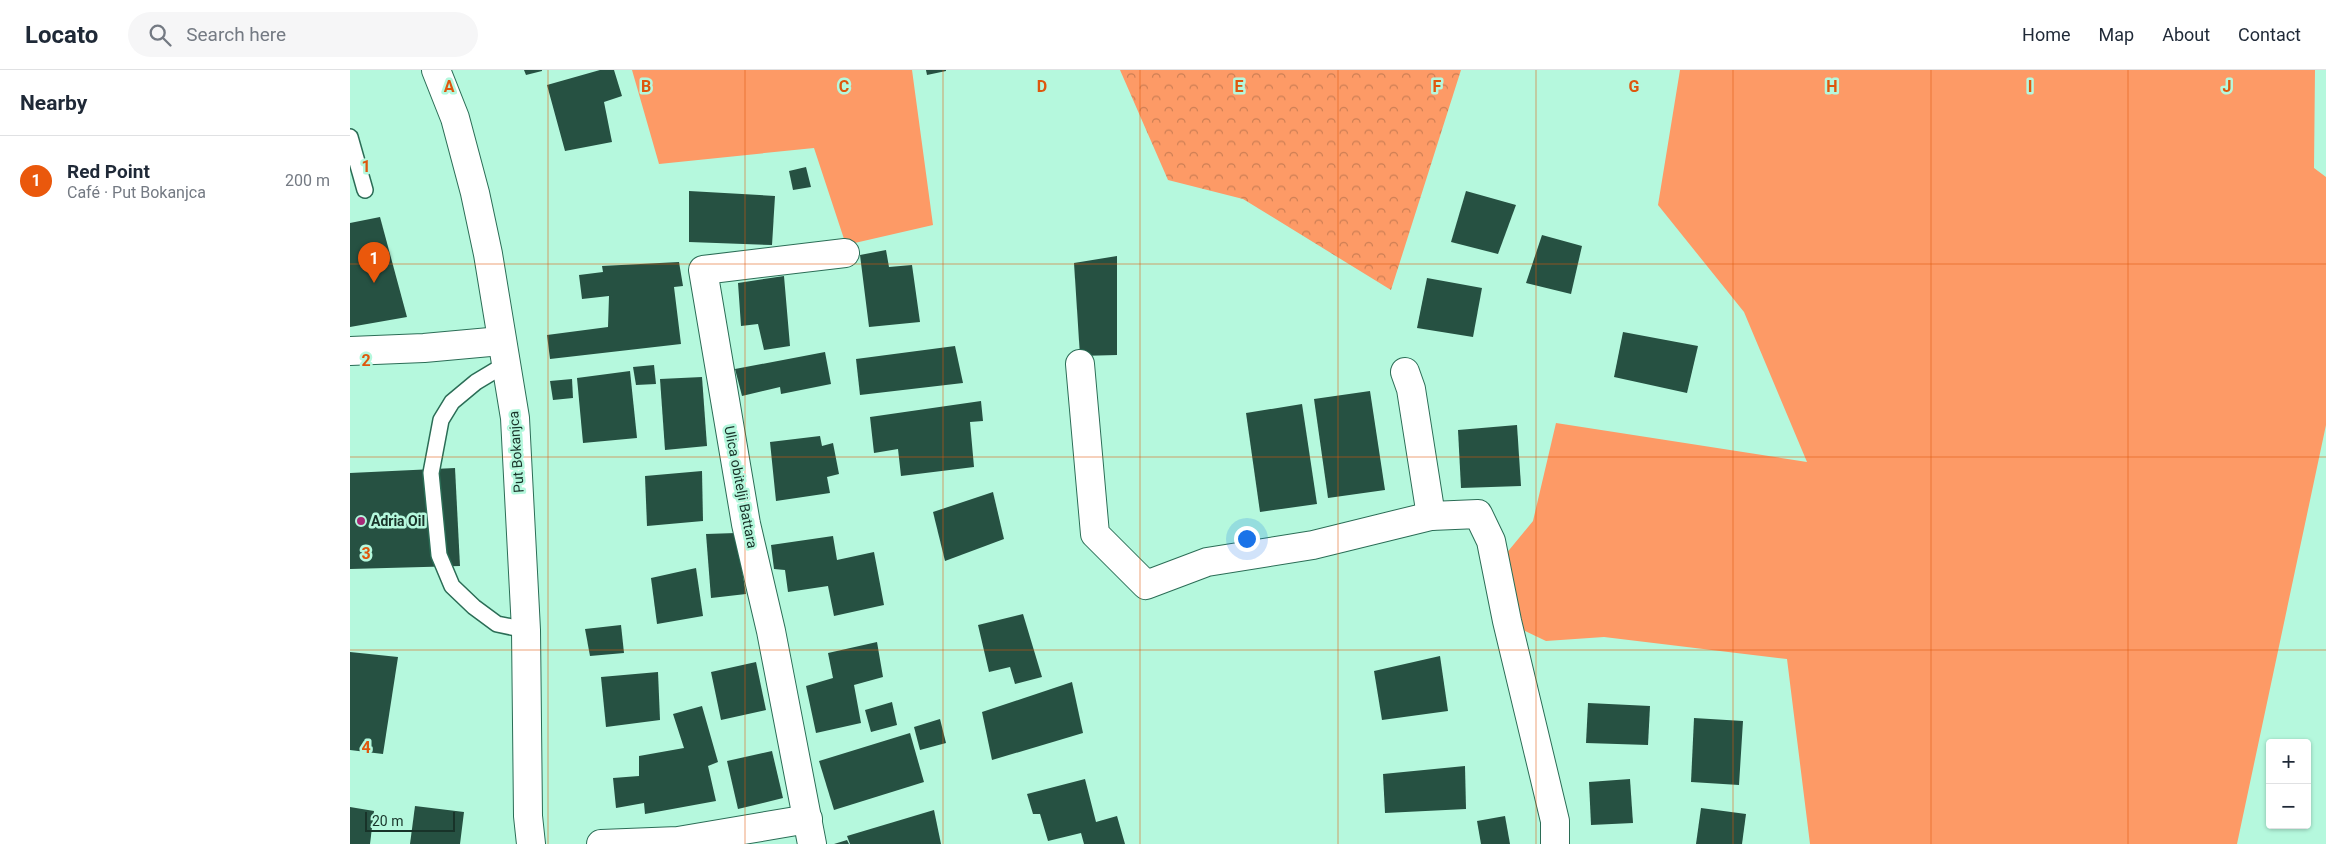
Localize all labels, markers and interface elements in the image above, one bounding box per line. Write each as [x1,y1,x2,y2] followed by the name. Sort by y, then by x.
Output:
[128,12,478,57] search box
[25,21,98,49] text: Locato
[146,21,174,49] icon: search
[186,23,286,46] text: Search here
[2022,24,2071,45] text: Home
[2099,24,2134,45] text: Map
[2162,24,2210,45] text: About
[2238,24,2301,45] text: Contact
[444,77,455,96] text: A
[641,77,651,96] text: B
[839,77,849,96] text: C
[1037,77,1047,96] text: D
[1235,77,1244,96] text: E
[1433,77,1442,96] text: F
[1629,77,1640,96] text: G
[1826,77,1838,96] text: H
[2028,77,2032,96] text: I
[2223,77,2231,96] text: J
[20,91,87,115] text: Nearby
[361,157,371,176] text: 1
[67,160,150,183] text: Red Point
[31,171,41,190] text: 1
[285,171,330,190] text: 200 m
[67,183,206,202] text: Café · Put Bokanjca
[358,242,390,283] pin: 1
[361,351,371,370] text: 2
[505,411,527,493] street label: Put Bokanjca
[721,424,761,550] street label: Ulica obitelji Battara
[371,513,425,529] place label: Adria Oil
[355,515,367,527] marker: Adria Oil
[1234,526,1260,552] your location
[361,544,371,563] text: 3
[361,738,371,757] text: 4
[2266,739,2311,829] map controls
[2266,739,2311,784] button: +
[2266,784,2311,829] button: −
[365,809,455,832] scale bar
[372,813,404,829] text: 20 m

